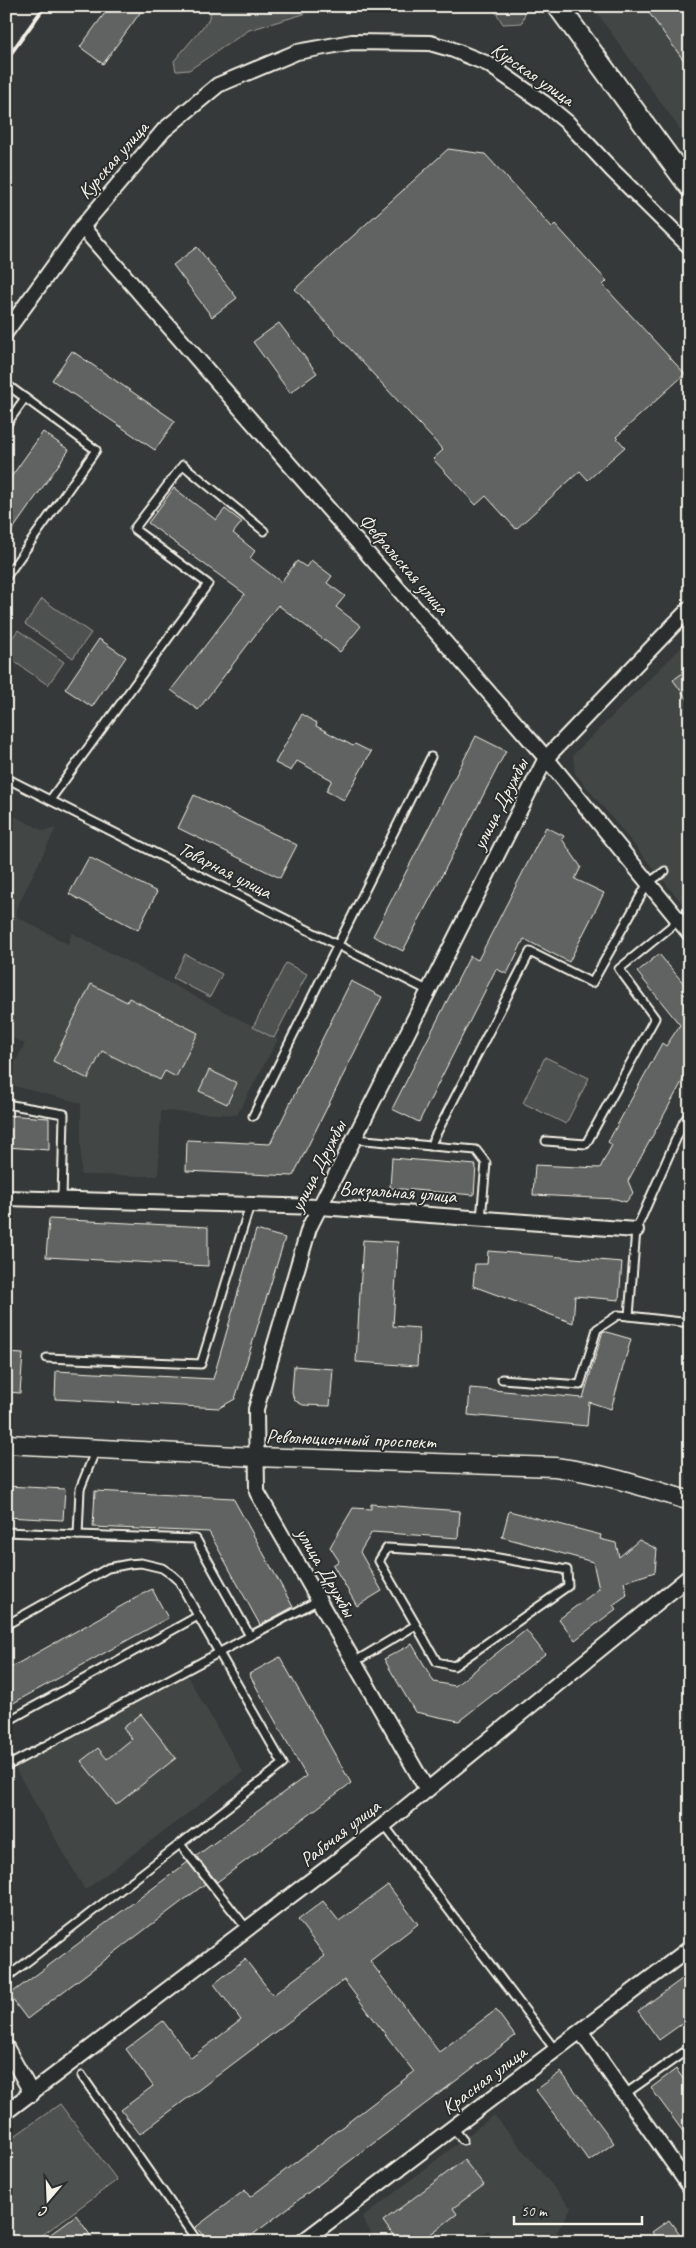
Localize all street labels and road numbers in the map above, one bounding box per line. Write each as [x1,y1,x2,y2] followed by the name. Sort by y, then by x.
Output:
[487,36,581,113] street label: Курская улица
[72,114,155,204] street label: Курская улица
[353,508,456,621] street label: Февральская улица
[466,753,534,855] street label: улица Дружбы
[174,836,277,905] street label: Товарная улица
[284,1115,352,1217] street label: улица Дружбы
[339,1175,459,1209] street label: Вокзальная улица
[265,1424,437,1454] street label: Революционный проспект
[290,1522,362,1622] street label: улица Дружбы
[295,1793,386,1872] street label: Рабочая улица
[437,2039,533,2120] street label: Красная улица

